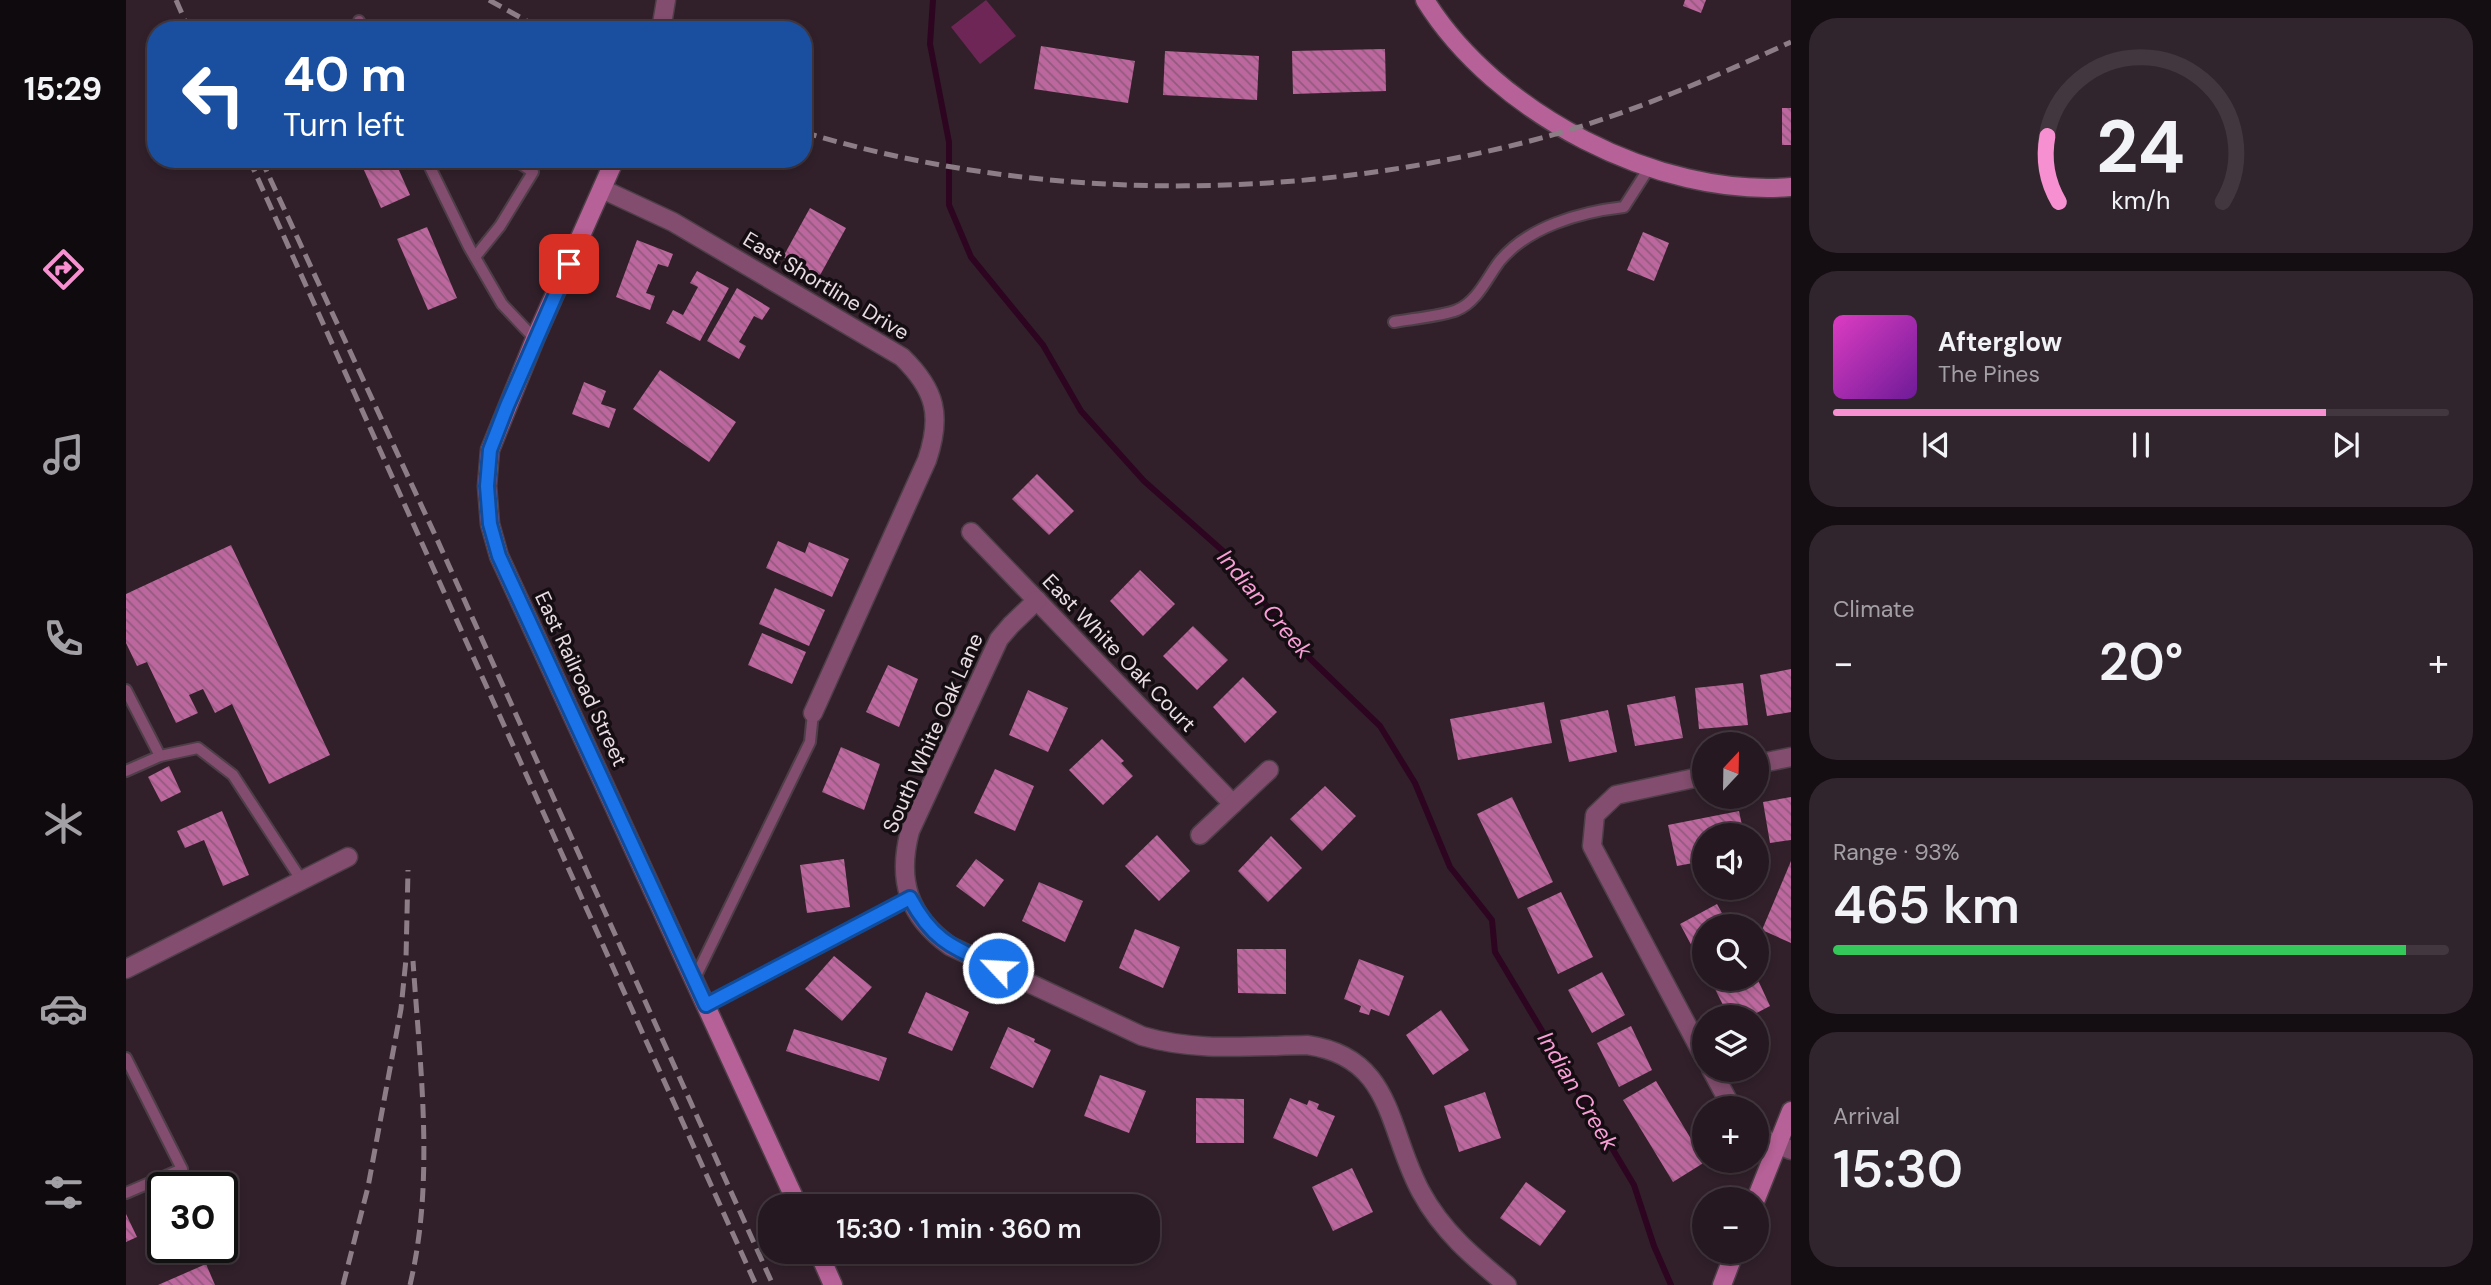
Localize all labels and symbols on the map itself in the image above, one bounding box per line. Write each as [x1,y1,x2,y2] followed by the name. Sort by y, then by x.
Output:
[738,225,914,347] street label: East Shortline Drive
[539,234,599,294] pin
[1211,543,1320,665] water label: Indian Creek
[1036,568,1202,738] street label: East White Oak Court
[528,587,634,771] street label: East Railroad Street
[876,629,990,837] street label: South White Oak Lane
[1692,732,1769,808] north arrow
[961,931,1035,1005] position arrow
[1531,1026,1625,1156] water label: Indian Creek
[147,1172,238,1263] speed limit sign: 30

